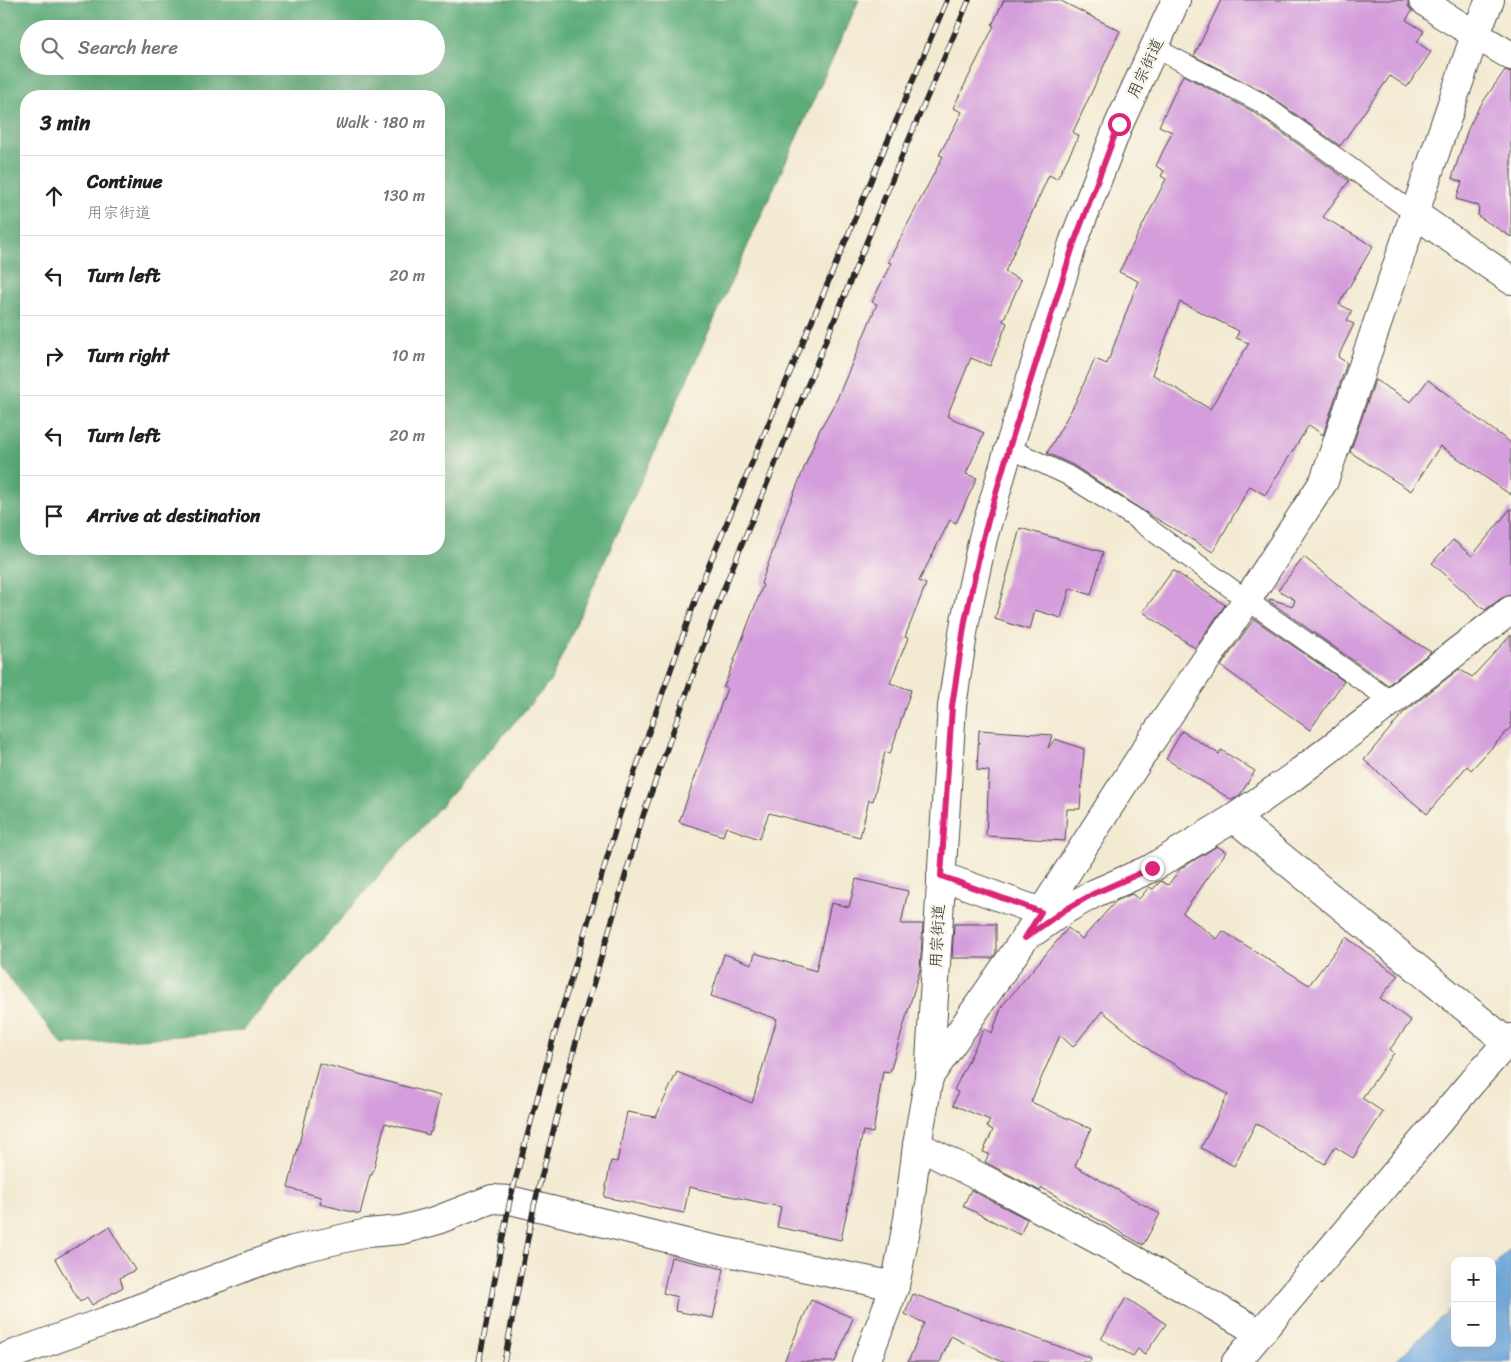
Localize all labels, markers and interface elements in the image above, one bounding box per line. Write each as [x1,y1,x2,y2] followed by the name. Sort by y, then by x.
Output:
[20,20,445,75] search box
[78,31,178,64] text: Search here
[1118,33,1172,103] street label: 用宗街道
[38,34,66,62] icon: search
[40,104,90,142] text: 3 min
[336,108,425,137] text: Walk · 180 m
[1108,113,1131,136] route start
[87,165,163,198] text: Continue
[383,181,425,210] text: 130 m
[40,182,68,210] icon: ahead
[87,198,151,227] text: 用宗街道
[87,259,160,292] text: Turn left
[389,261,425,290] text: 20 m
[40,262,68,290] icon: left
[87,339,169,372] text: Turn right
[392,341,425,370] text: 10 m
[40,342,68,370] icon: right
[87,419,160,452] text: Turn left
[389,421,425,450] text: 20 m
[40,422,68,450] icon: left
[87,499,260,532] text: Arrive at destination
[40,502,68,530] icon: arrive
[1141,857,1164,880] route end
[921,903,953,969] street label: 用宗街道
[1451,1257,1496,1347] map controls
[1451,1257,1496,1302] button: +
[1451,1302,1496,1347] button: −

